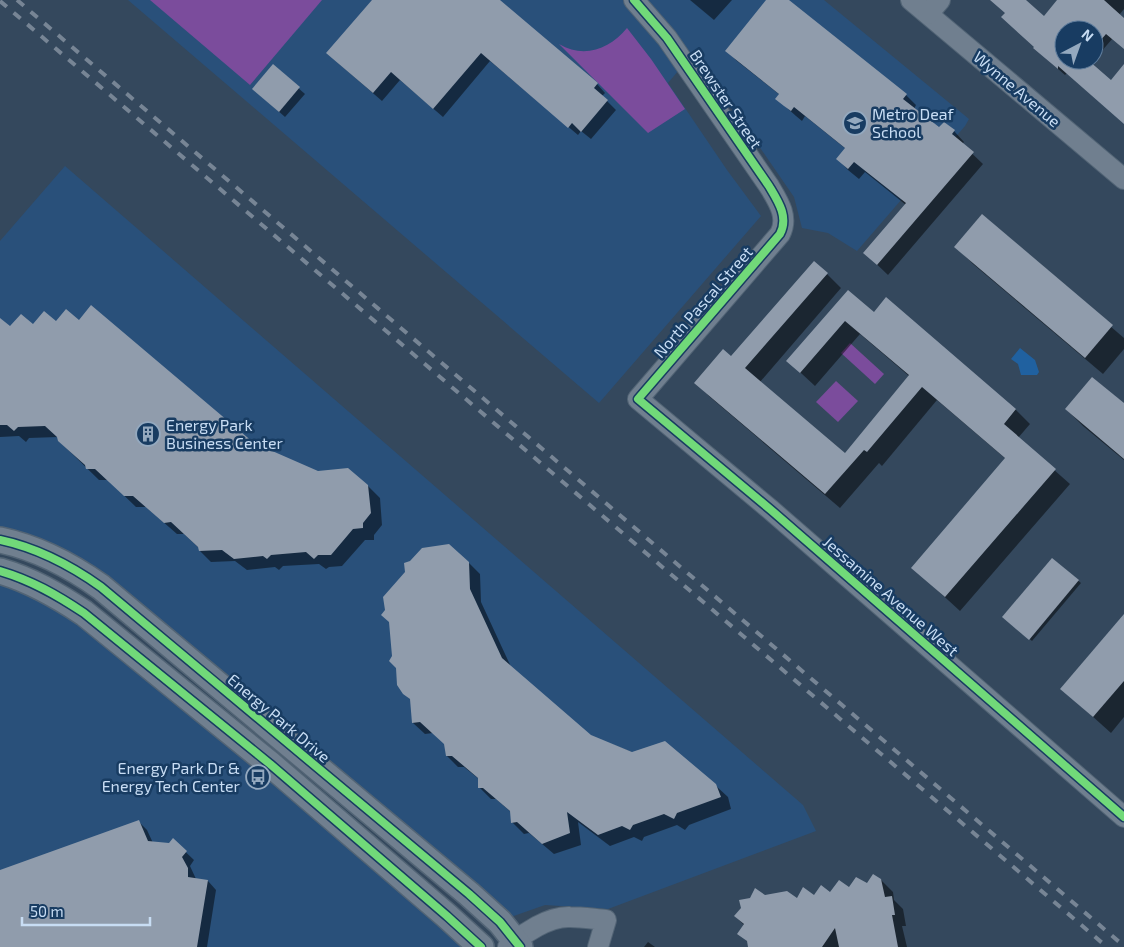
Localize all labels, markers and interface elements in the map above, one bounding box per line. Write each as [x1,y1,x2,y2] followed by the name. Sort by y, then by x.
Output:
[1054,20,1104,70] north arrow
[1078,25,1097,45] text: N
[686,46,766,152] street label: Brewster Street
[970,47,1065,130] street label: Wynne Avenue
[872,104,955,141] place label: Metro Deaf School
[842,110,868,136] school or university icon: Metro Deaf School
[649,242,756,361] street label: North Pascal Street
[166,415,284,452] place label: Energy Park Business Center
[135,421,161,447] building icon: Energy Park Business Center
[820,532,963,659] street label: Jessamine Avenue West
[224,669,334,766] street label: Energy Park Drive
[102,758,241,795] place label: Energy Park Dr & Energy Tech Center
[245,764,271,790] bus stop icon: Energy Park Dr & Energy Tech Center
[22,894,150,926] scale bar
[30,902,64,920] text: 50 m

